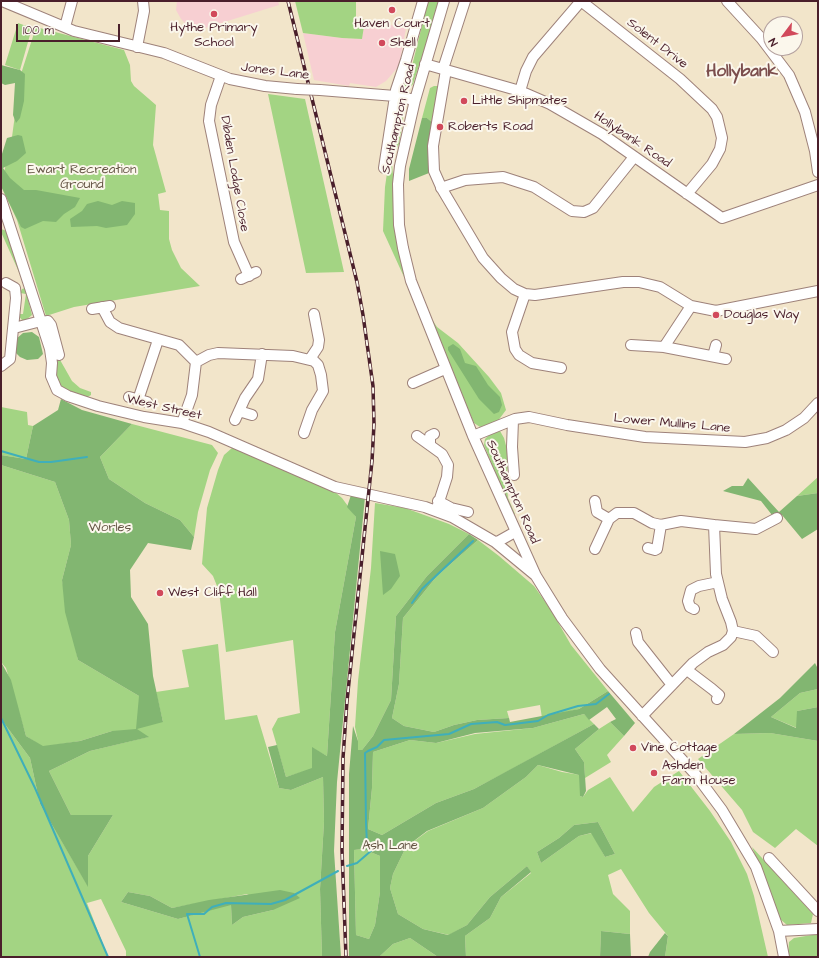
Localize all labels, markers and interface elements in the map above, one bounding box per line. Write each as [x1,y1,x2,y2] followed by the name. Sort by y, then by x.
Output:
[387,5,397,15] marker: Haven Court
[209,9,219,19] marker: Hythe Primary School
[623,15,691,73] street label: Solent Drive
[18,16,122,42] scale bar
[354,16,430,32] place label: Haven Court
[763,16,803,56] north arrow
[170,20,258,51] place label: Hythe Primary School
[23,22,54,39] text: 100 m
[390,35,416,51] place label: Shell
[765,35,781,49] text: N
[377,38,387,48] marker: Shell
[240,60,310,84] street label: Jones Lane
[706,62,778,82] district label: Hollybank
[379,63,419,175] street label: Southampton Road
[472,93,567,109] place label: Little Shipmates
[459,96,469,106] marker: Little Shipmates
[590,108,674,172] street label: Hollybank Road
[216,115,252,233] street label: Dibden Lodge Close
[448,119,533,135] place label: Roberts Road
[435,122,445,132] marker: Roberts Road
[28,162,136,193] park label: Ewart Recreation Ground
[724,307,799,323] place label: Douglas Way
[711,310,721,320] marker: Douglas Way
[125,392,203,424] street label: West Street
[613,411,731,437] street label: Lower Mullins Lane
[482,438,542,546] street label: Southampton Road
[89,520,131,536] park label: Worles
[168,585,257,601] place label: West Cliff Hall
[155,588,165,598] marker: West Cliff Hall
[641,740,717,756] place label: Vine Cottage
[628,743,638,753] marker: Vine Cottage
[662,758,735,789] place label: Ashden Farm House
[649,768,659,778] marker: Ashden Farm House
[362,838,418,854] park label: Ash Lane

